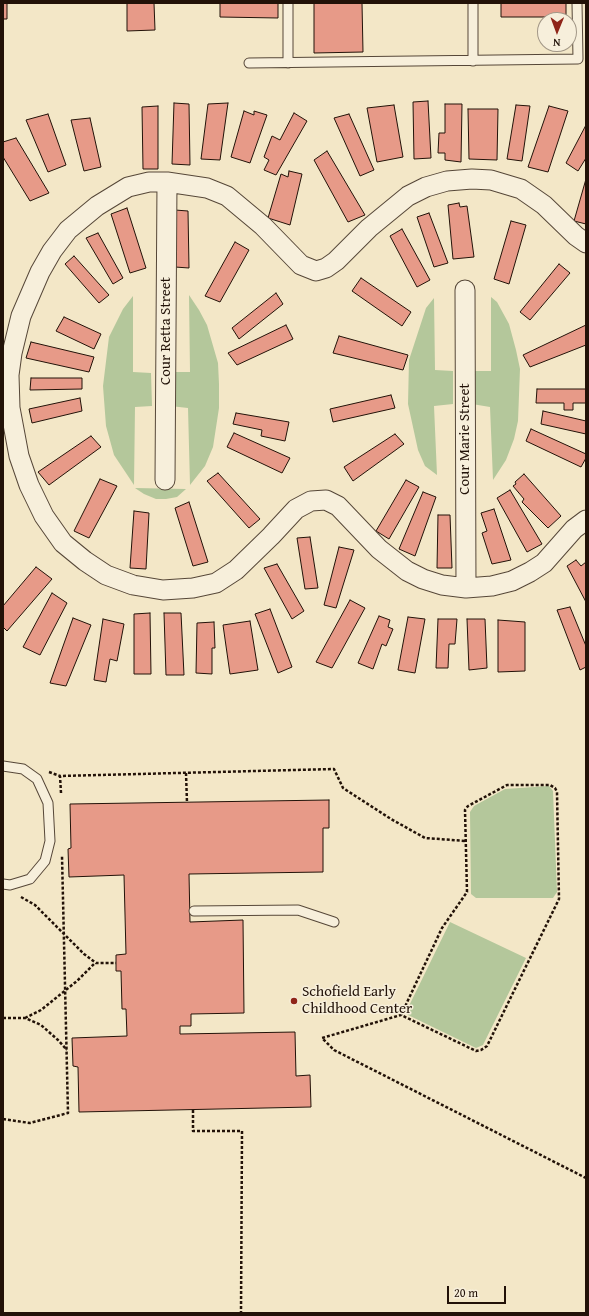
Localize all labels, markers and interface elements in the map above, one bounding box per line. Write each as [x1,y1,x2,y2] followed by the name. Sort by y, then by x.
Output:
[537,12,577,52] north arrow
[553,35,561,51] text: N
[157,277,175,385] street label: Cour Retta Street
[456,383,474,495] street label: Cour Marie Street
[302,983,412,1018] place label: Schofield Early Childhood Center
[289,996,299,1006] marker: Schofield Early Childhood Center
[449,1278,508,1304] scale bar
[454,1284,478,1301] text: 20 m

